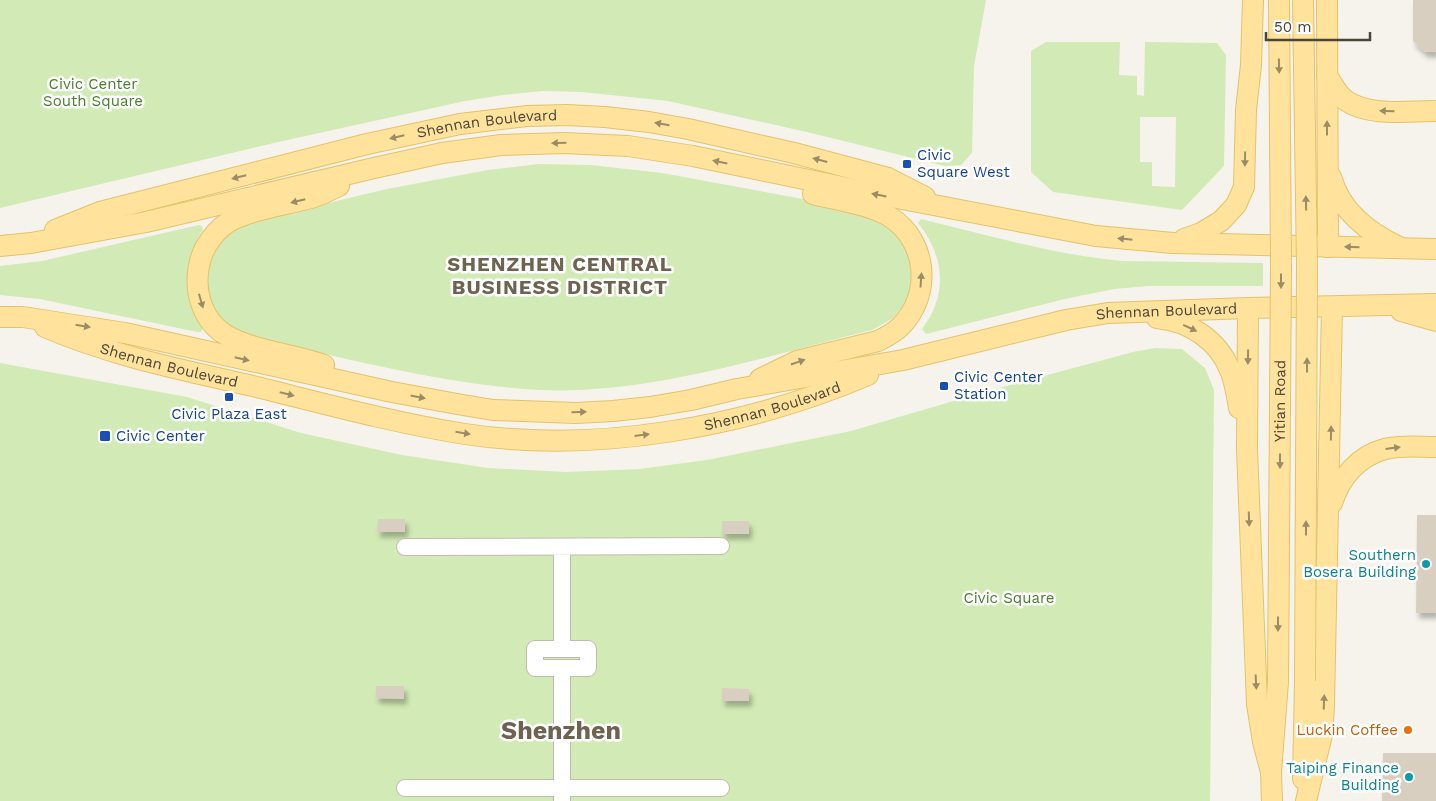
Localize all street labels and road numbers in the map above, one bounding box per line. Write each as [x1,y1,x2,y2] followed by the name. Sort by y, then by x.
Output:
[415,106,557,142] street label: Shennan Boulevard
[1094,299,1238,324] street label: Shennan Boulevard
[98,339,240,391] street label: Shennan Boulevard
[1271,360,1289,442] street label: Yitian Road
[702,378,843,434] street label: Shennan Boulevard

